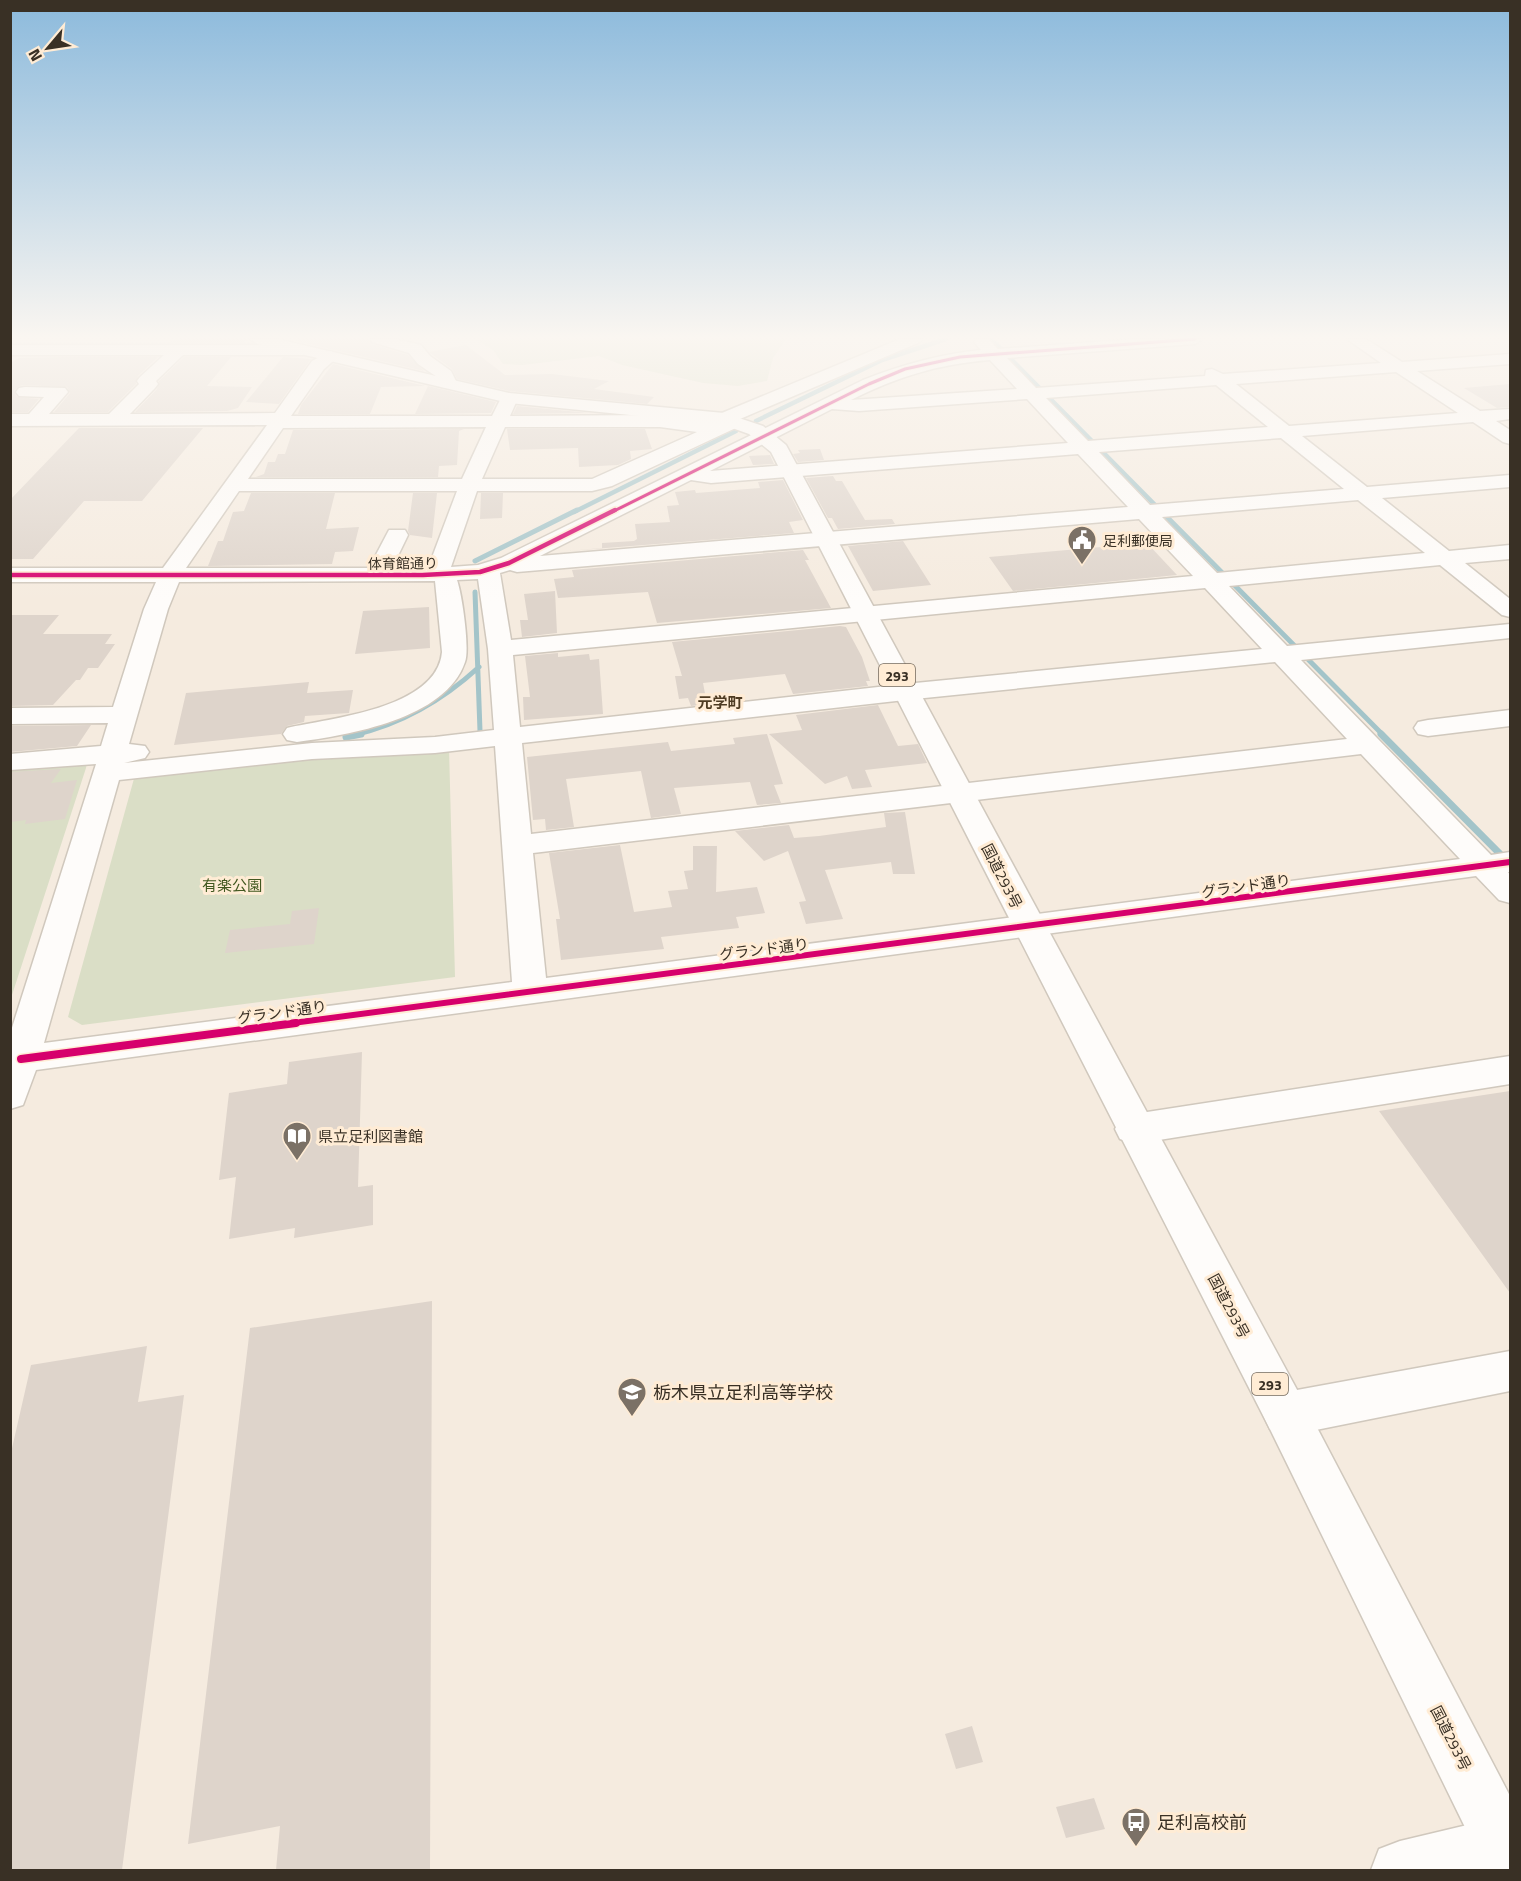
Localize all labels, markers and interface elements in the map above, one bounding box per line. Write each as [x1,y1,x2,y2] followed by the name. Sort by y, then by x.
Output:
[18,18,78,78] north arrow
[22,45,48,66] text: N
[1066,524,1098,566] public building icon: 足利郵便局
[1103,530,1173,551] place label: 足利郵便局
[368,552,438,574] street label: 体育館通り
[879,664,915,686] road number: 293
[697,691,743,714] district label: 元学町
[976,840,1028,912] street label: 国道293号
[1200,868,1292,904] street label: グランド通り
[202,874,262,897] park label: 有楽公園
[718,932,810,966] street label: グランド通り
[236,994,328,1030] street label: グランド通り
[281,1120,313,1162] library icon: 県立足利図書館
[318,1125,423,1148] place label: 県立足利図書館
[1202,1270,1256,1342] street label: 国道293号
[1252,1373,1288,1395] road number: 293
[616,1376,648,1418] school or university icon: 栃木県立足利高等学校
[653,1379,833,1406] place label: 栃木県立足利高等学校
[1425,1702,1477,1774] street label: 国道293号
[1120,1806,1152,1848] bus stop icon: 足利高校前
[1157,1809,1247,1836] place label: 足利高校前

